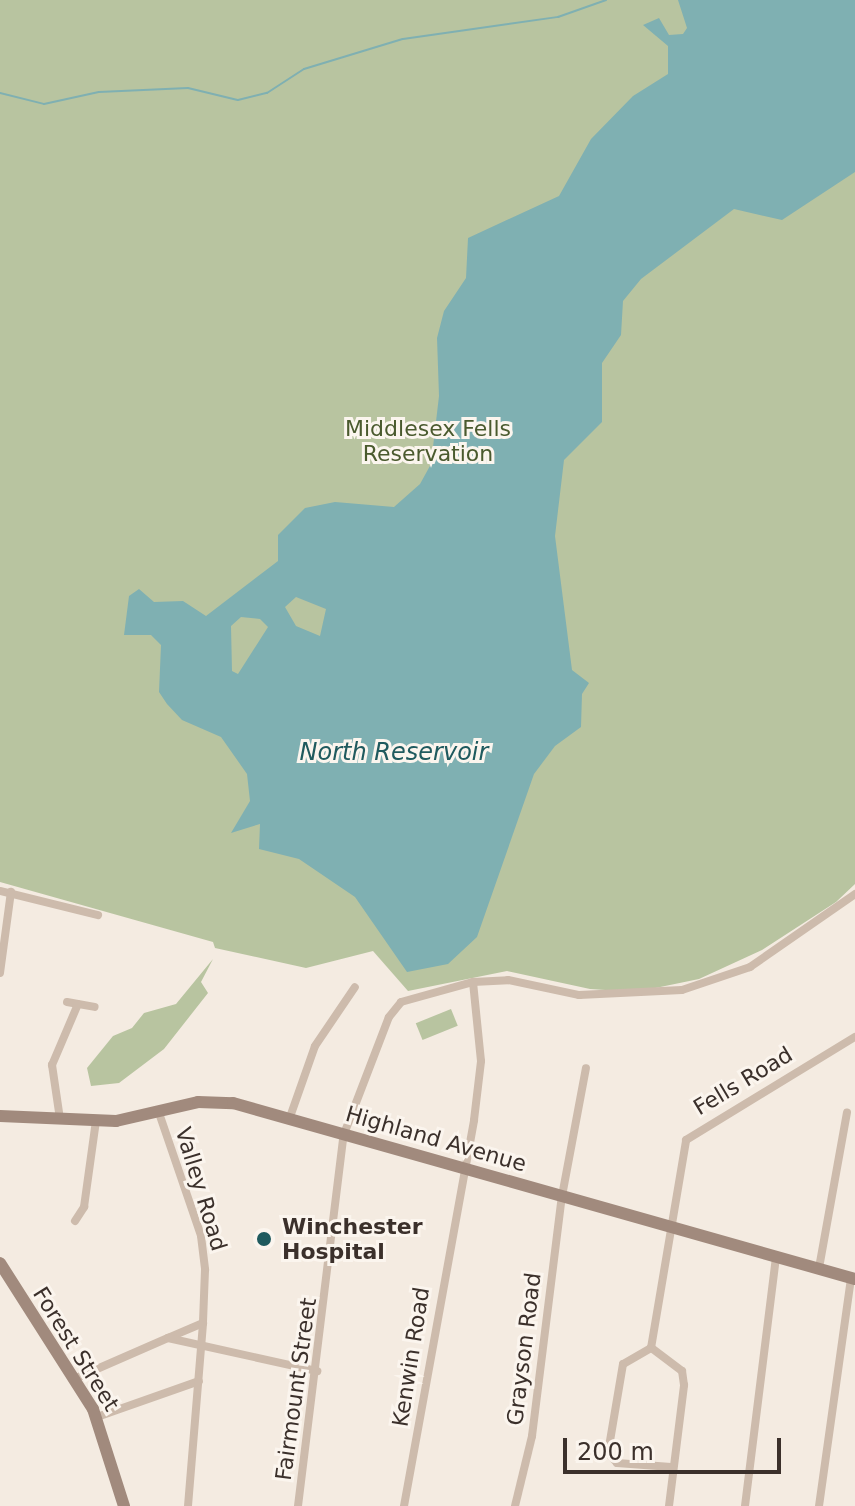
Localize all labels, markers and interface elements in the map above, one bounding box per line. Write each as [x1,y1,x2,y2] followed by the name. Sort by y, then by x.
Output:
[345,415,511,466] park label: Middlesex Fells Reservation
[300,739,488,767] water label: North Reservoir
[689,1041,797,1121] street label: Fells Road
[343,1101,529,1177] street label: Highland Avenue
[170,1124,232,1254] street label: Valley Road
[282,1213,422,1264] place label: Winchester Hospital
[253,1228,275,1250] marker: Winchester Hospital
[502,1271,546,1427] street label: Grayson Road
[27,1282,125,1416] street label: Forest Street
[387,1285,435,1429] street label: Kenwin Road
[270,1296,322,1482] street label: Fairmount Street
[567,1422,785,1472] scale bar
[577,1438,654,1466] text: 200 m

